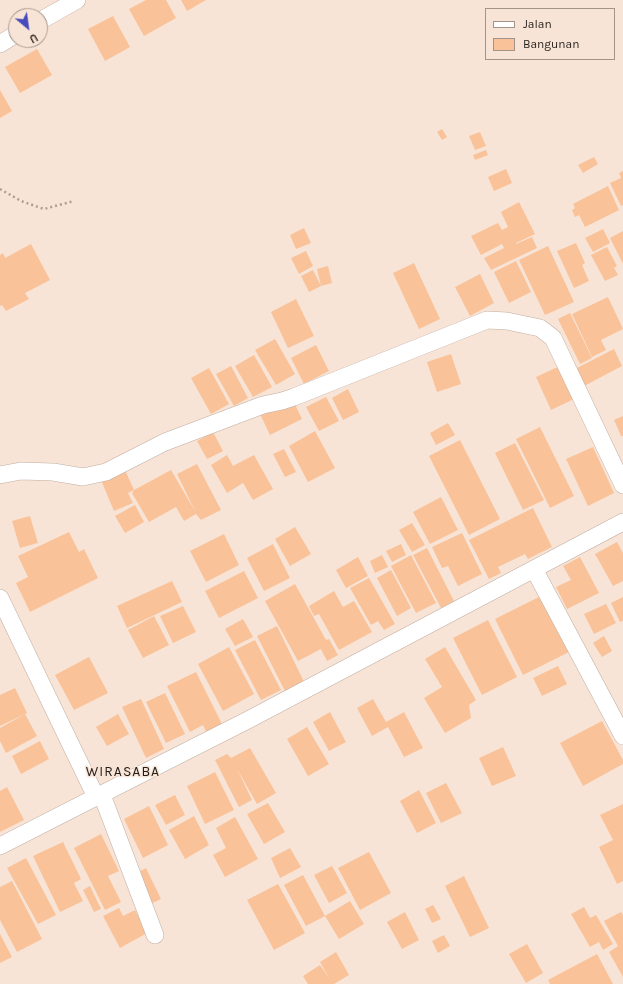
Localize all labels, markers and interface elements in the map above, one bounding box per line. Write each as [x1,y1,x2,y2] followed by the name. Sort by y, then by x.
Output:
[8,8,48,48] north arrow
[485,8,615,60] legend
[523,17,552,31] text: Jalan
[27,31,40,46] text: U
[523,37,579,51] text: Bangunan
[86,764,160,780] district label: WIRASABA

